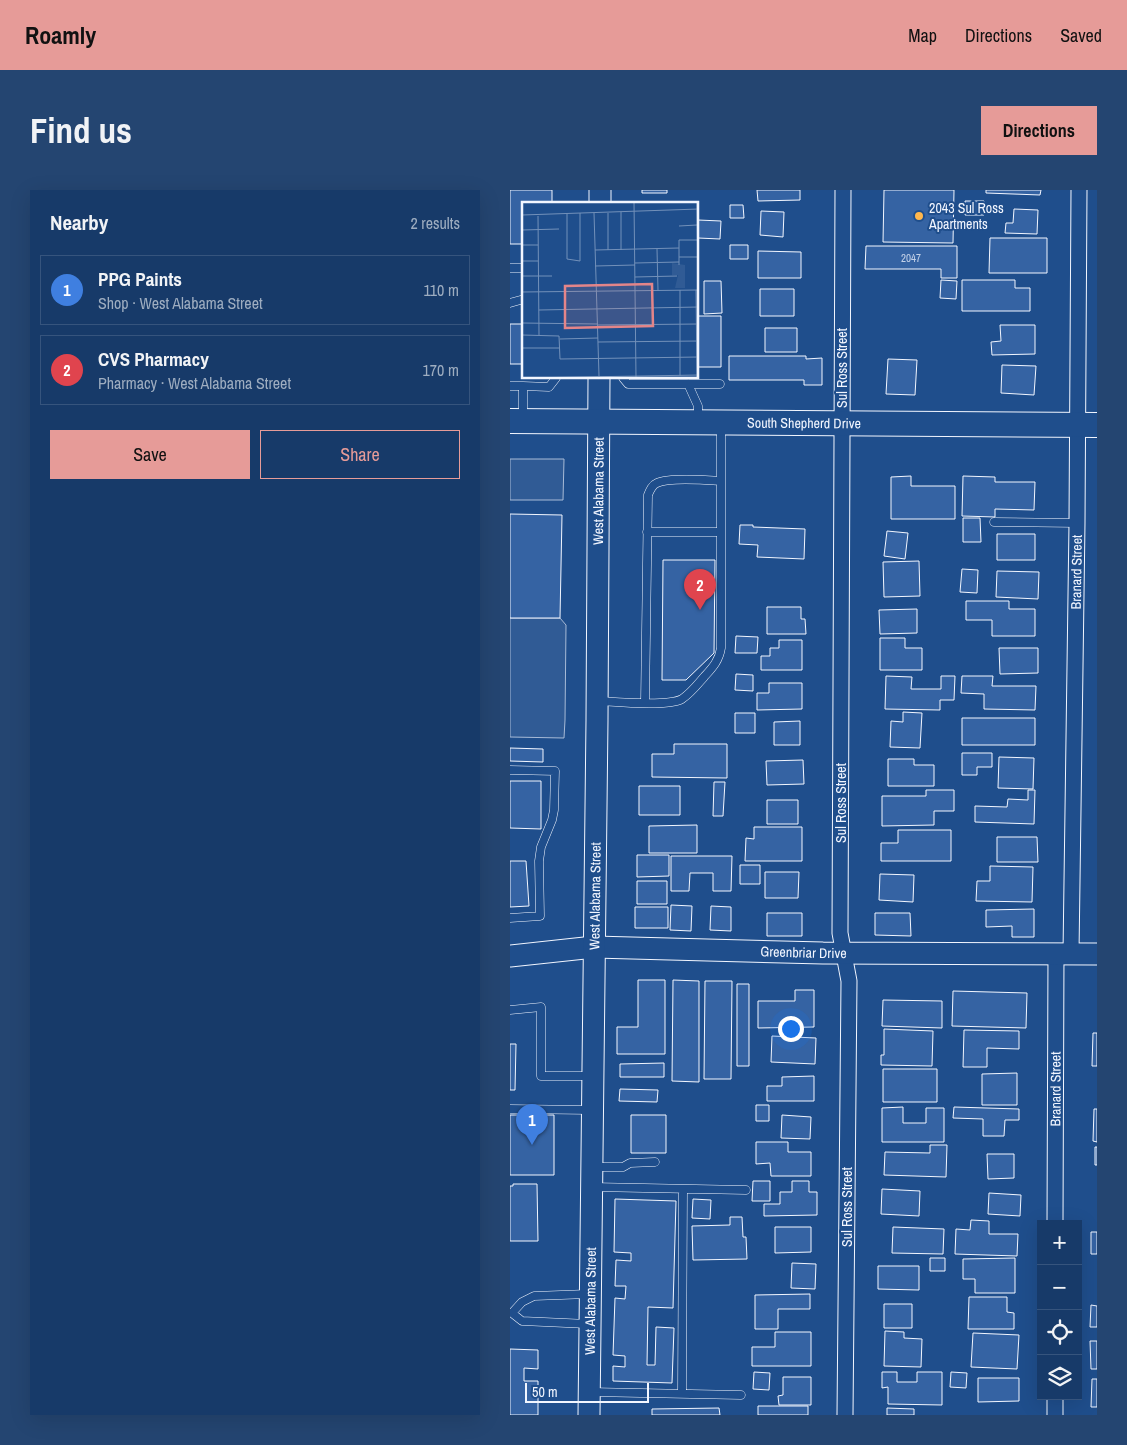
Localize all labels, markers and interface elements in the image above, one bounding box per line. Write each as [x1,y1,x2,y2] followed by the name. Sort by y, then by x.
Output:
[25,19,96,51] text: Roamly
[908,23,937,48] text: Map
[965,23,1032,48] text: Directions
[1060,23,1102,48] text: Saved
[981,106,1097,155] button: Directions
[30,107,132,154] text: Find us
[928,199,1004,233] place label: 2043 Sul Ross Apartments
[522,202,699,379] inset map
[50,208,108,237] text: Nearby
[913,210,925,222] marker: 2043 Sul Ross Apartments
[410,212,460,234] text: 2 results
[901,251,921,265] house number: 2047
[98,266,182,292] text: PPG Paints
[63,279,71,301] text: 1
[423,279,459,301] text: 110 m
[98,292,263,314] text: Shop · West Alabama Street
[833,328,851,408] street label: Sul Ross Street
[98,346,209,372] text: CVS Pharmacy
[63,359,71,381] text: 2
[423,359,459,381] text: 170 m
[98,372,291,394] text: Pharmacy · West Alabama Street
[747,414,861,432] street label: South Shepherd Drive
[50,430,250,479] button: Save
[260,430,460,479] button: Share
[589,437,608,545] street label: West Alabama Street
[1067,535,1086,610] street label: Branard Street
[684,569,716,610] pin: 2
[832,763,850,843] street label: Sul Ross Street
[585,842,605,950] street label: West Alabama Street
[760,942,847,962] street label: Greenbriar Drive
[778,1016,804,1042] your location
[1046,1052,1065,1126] street label: Branard Street
[516,1104,548,1145] pin: 1
[838,1167,856,1247] street label: Sul Ross Street
[1037,1220,1082,1400] map controls
[1037,1220,1082,1265] button: +
[581,1247,600,1355] street label: West Alabama Street
[1037,1265,1082,1310] button: −
[1037,1310,1082,1355] button: locate
[1037,1355,1082,1400] button: layers
[525,1380,649,1403] scale bar
[532,1383,558,1401] text: 50 m

